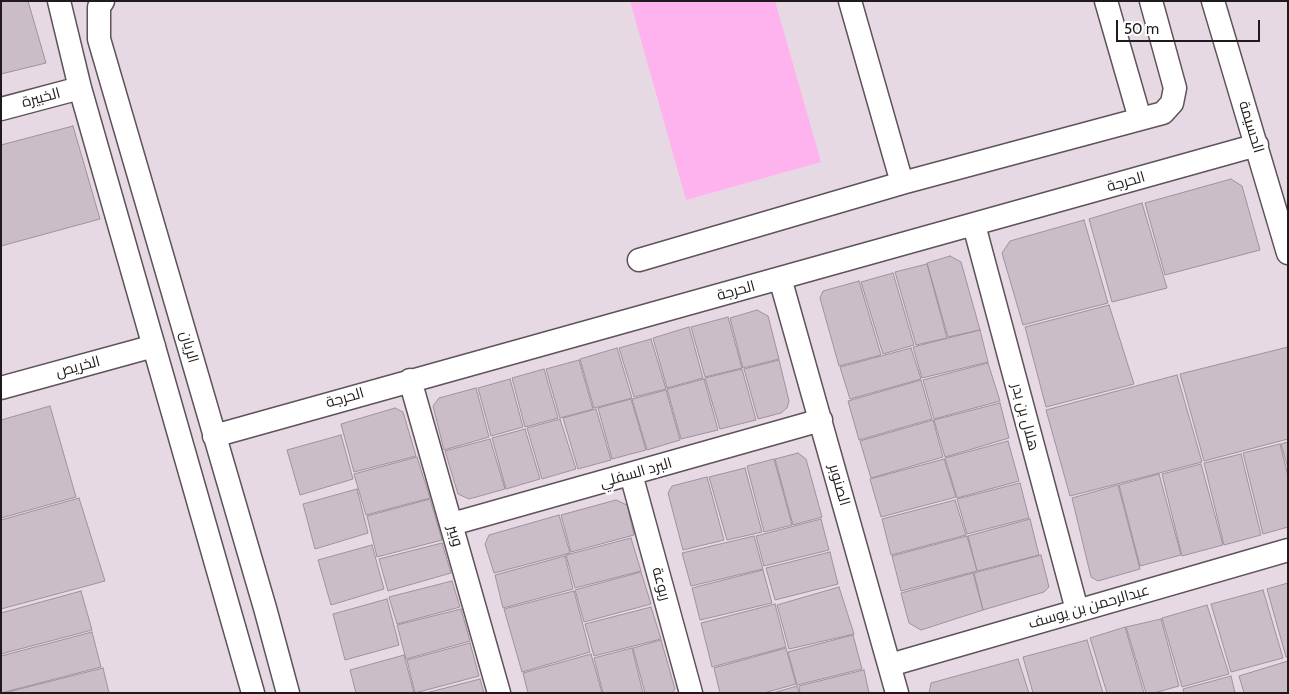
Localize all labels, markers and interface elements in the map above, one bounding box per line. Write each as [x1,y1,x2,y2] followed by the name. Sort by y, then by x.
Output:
[1119,10,1263,42] scale bar
[1124,20,1159,38] text: 50 m
[20,84,62,112] street label: الخبيرة
[1235,99,1267,155] street label: الحسيمة
[1105,168,1147,196] street label: الحرجة
[715,277,757,305] street label: الحرجة
[176,329,202,365] street label: الريان
[54,352,102,382] street label: الخريص
[1007,381,1043,453] street label: هلال بن بدر
[324,384,366,412] street label: الحرجة
[598,454,674,492] street label: البرد السفلي
[824,462,854,508] street label: الصنوبر
[443,523,467,549] street label: وبير
[648,565,674,603] street label: ربوعة
[1026,581,1152,633] street label: عبدالرحمن بن يوسف

